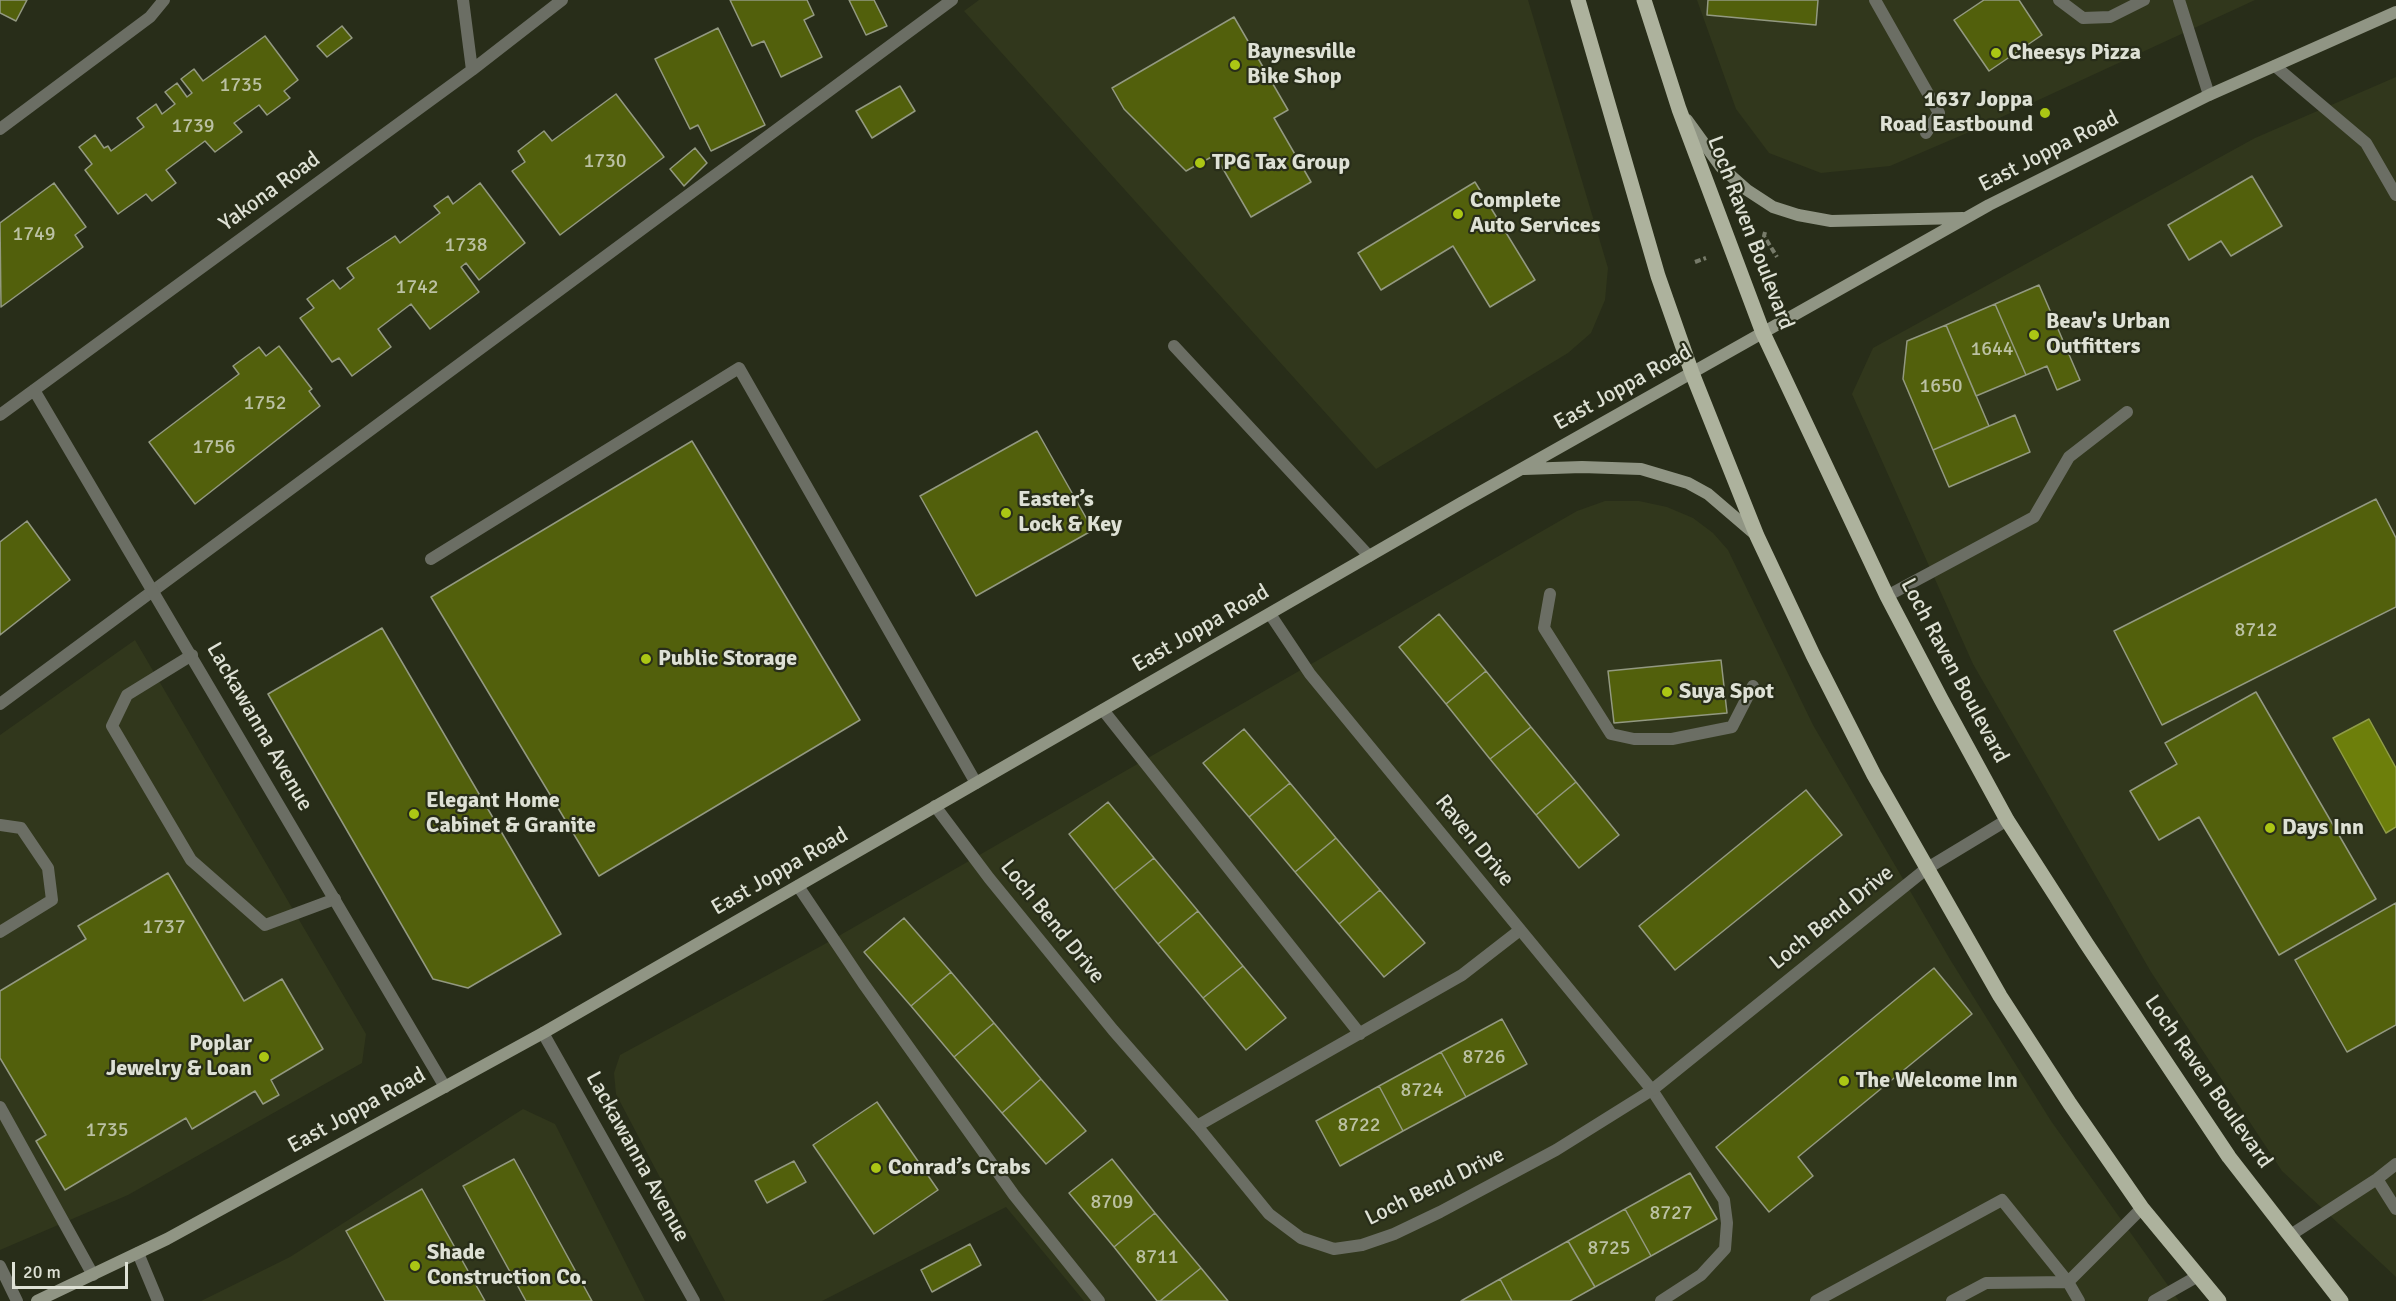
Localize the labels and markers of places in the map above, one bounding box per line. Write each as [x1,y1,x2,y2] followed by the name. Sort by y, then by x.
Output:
[1247,39,1356,90] place label: Baynesville Bike Shop
[2008,40,2141,66] place label: Cheesys Pizza
[1989,46,2003,60] marker: Cheesys Pizza
[1228,58,1242,72] marker: Baynesville Bike Shop
[1879,87,2033,138] place label: 1637 Joppa Road Eastbound
[2038,106,2052,120] marker: 1637 Joppa Road Eastbound
[1212,150,1350,176] place label: TPG Tax Group
[1193,156,1207,170] marker: TPG Tax Group
[1470,188,1601,240] place label: Complete Auto Services
[1451,207,1465,221] marker: Complete Auto Services
[2046,309,2170,360] place label: Beav's Urban Outfitters
[2027,328,2041,342] marker: Beav's Urban Outfitters
[1018,487,1122,538] place label: Easter’s Lock & Key
[999,506,1013,520] marker: Easter’s Lock & Key
[658,646,797,672] place label: Public Storage
[639,652,653,666] marker: Public Storage
[1679,679,1774,705] place label: Suya Spot
[1660,685,1674,699] marker: Suya Spot
[426,788,596,840] place label: Elegant Home Cabinet & Granite
[407,807,421,821] marker: Elegant Home Cabinet & Granite
[2282,815,2364,841] place label: Days Inn
[2263,821,2277,835] marker: Days Inn
[106,1031,252,1082] place label: Poplar Jewelry & Loan
[257,1050,271,1064] marker: Poplar Jewelry & Loan
[1856,1068,2018,1094] place label: The Welcome Inn
[1837,1074,1851,1088] marker: The Welcome Inn
[888,1155,1031,1181] place label: Conrad’s Crabs
[869,1161,883,1175] marker: Conrad’s Crabs
[427,1240,587,1292] place label: Shade Construction Co.
[408,1259,422,1273] marker: Shade Construction Co.

